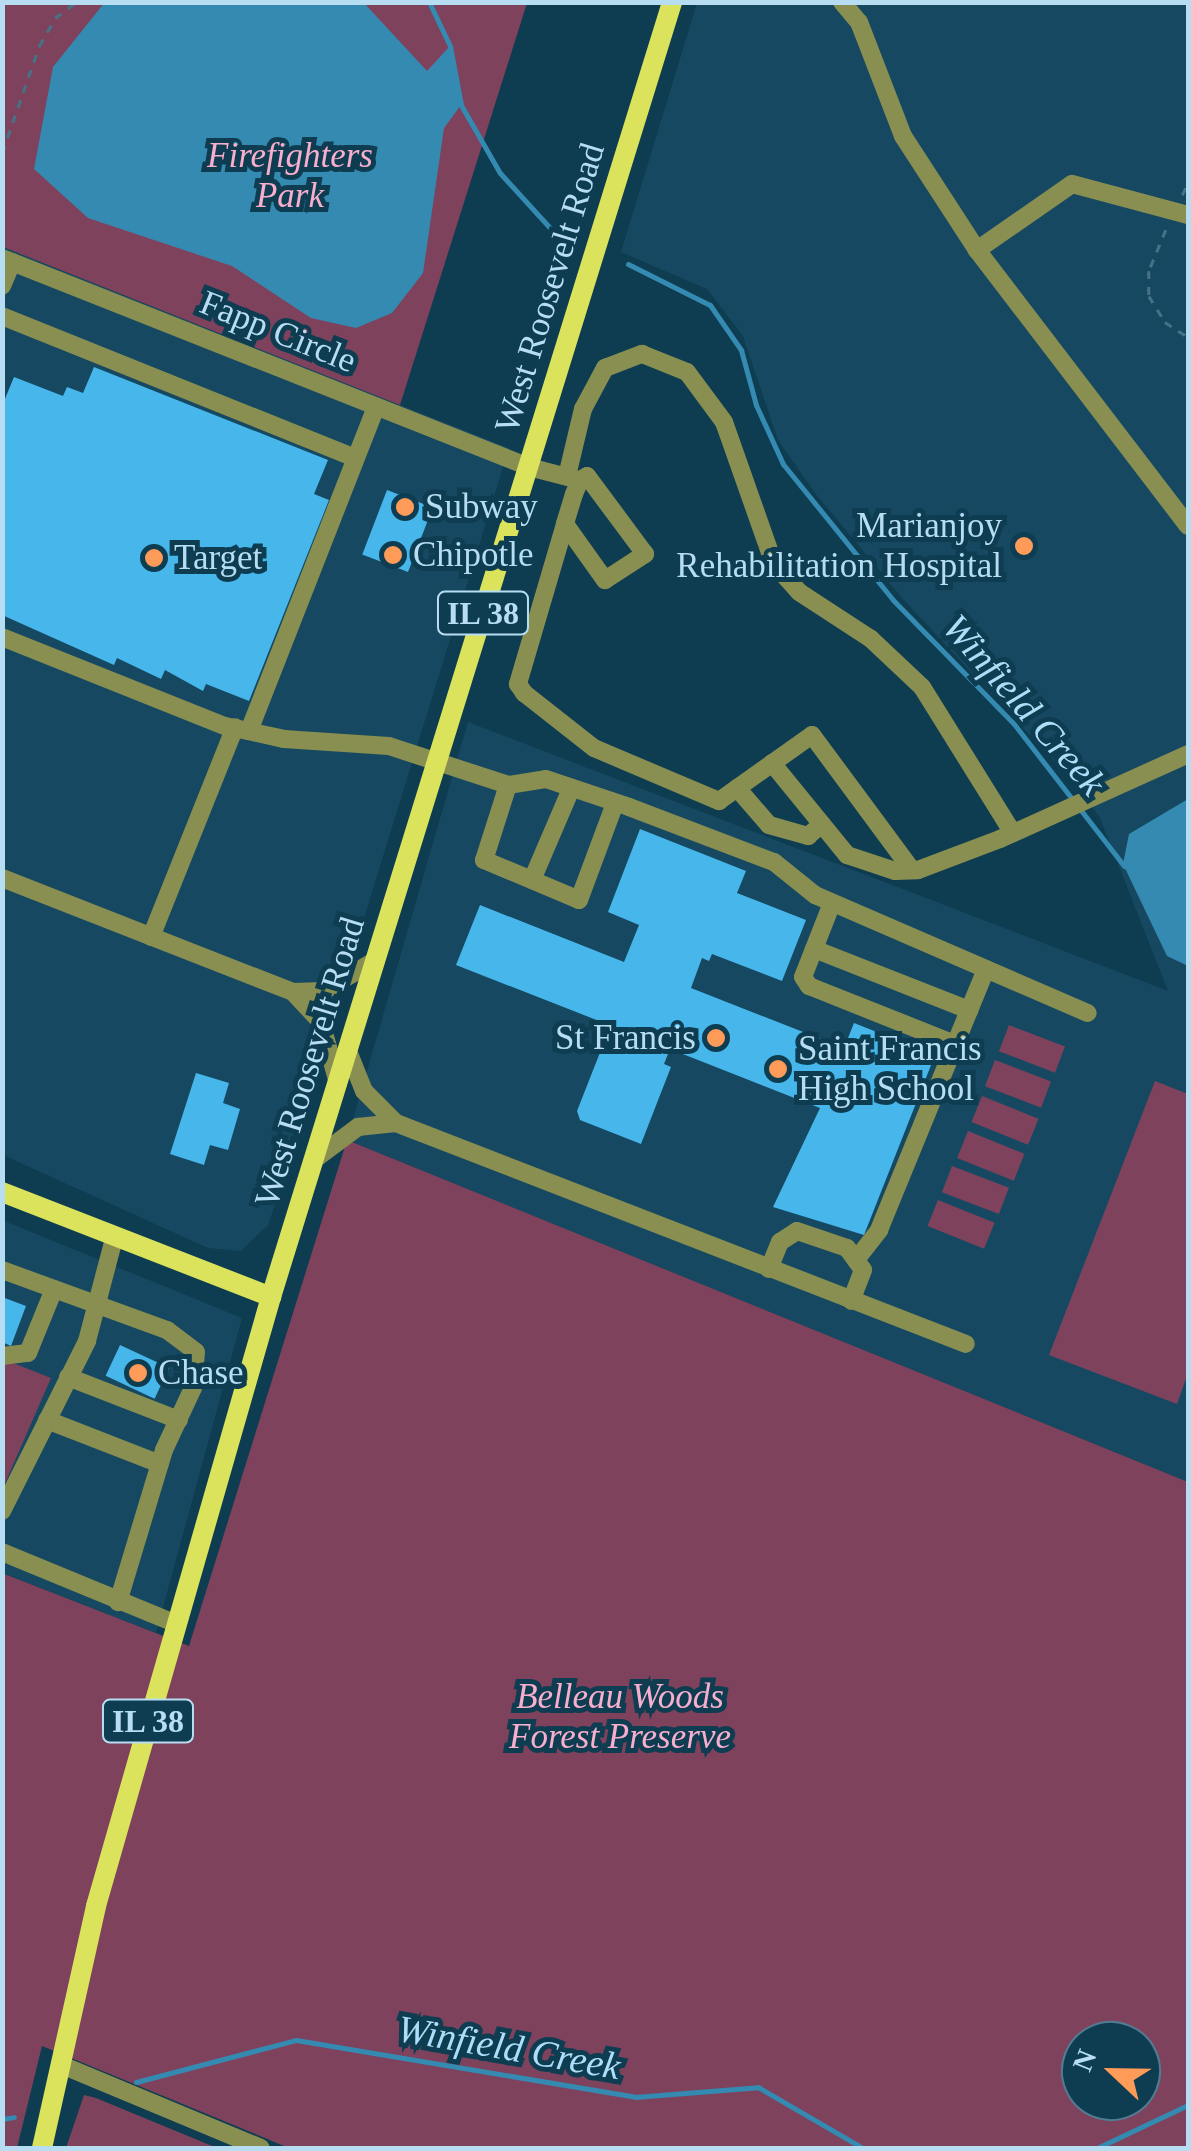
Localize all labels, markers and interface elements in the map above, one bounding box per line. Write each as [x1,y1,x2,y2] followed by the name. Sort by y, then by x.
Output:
[207,135,373,217] park label: Firefighters Park
[486,138,614,438] street label: West Roosevelt Road
[194,282,362,382] street label: Fapp Circle
[425,486,538,528] place label: Subway
[394,496,416,518] marker: Subway
[676,505,1002,587] place label: Marianjoy Rehabilitation Hospital
[1011,533,1037,559] marker: Marianjoy Rehabilitation Hospital
[413,534,534,576] place label: Chipotle
[174,537,262,579] place label: Target
[382,544,404,566] marker: Chipotle
[143,547,165,569] marker: Target
[436,586,530,640] road number: IL 38
[933,605,1115,805] water label: Winfield Creek
[246,912,374,1212] street label: West Roosevelt Road
[555,1017,696,1059] place label: St Francis
[705,1027,727,1049] marker: St Francis
[798,1028,982,1110] place label: Saint Francis High School
[767,1058,789,1080] marker: Saint Francis High School
[158,1352,244,1394] place label: Chase
[127,1362,149,1384] marker: Chase
[509,1676,731,1758] park label: Belleau Woods Forest Preserve
[100,1694,196,1748] road number: IL 38
[394,2006,624,2090] water label: Winfield Creek
[1061,2021,1161,2121] north arrow
[1066,2045,1103,2076] text: N

